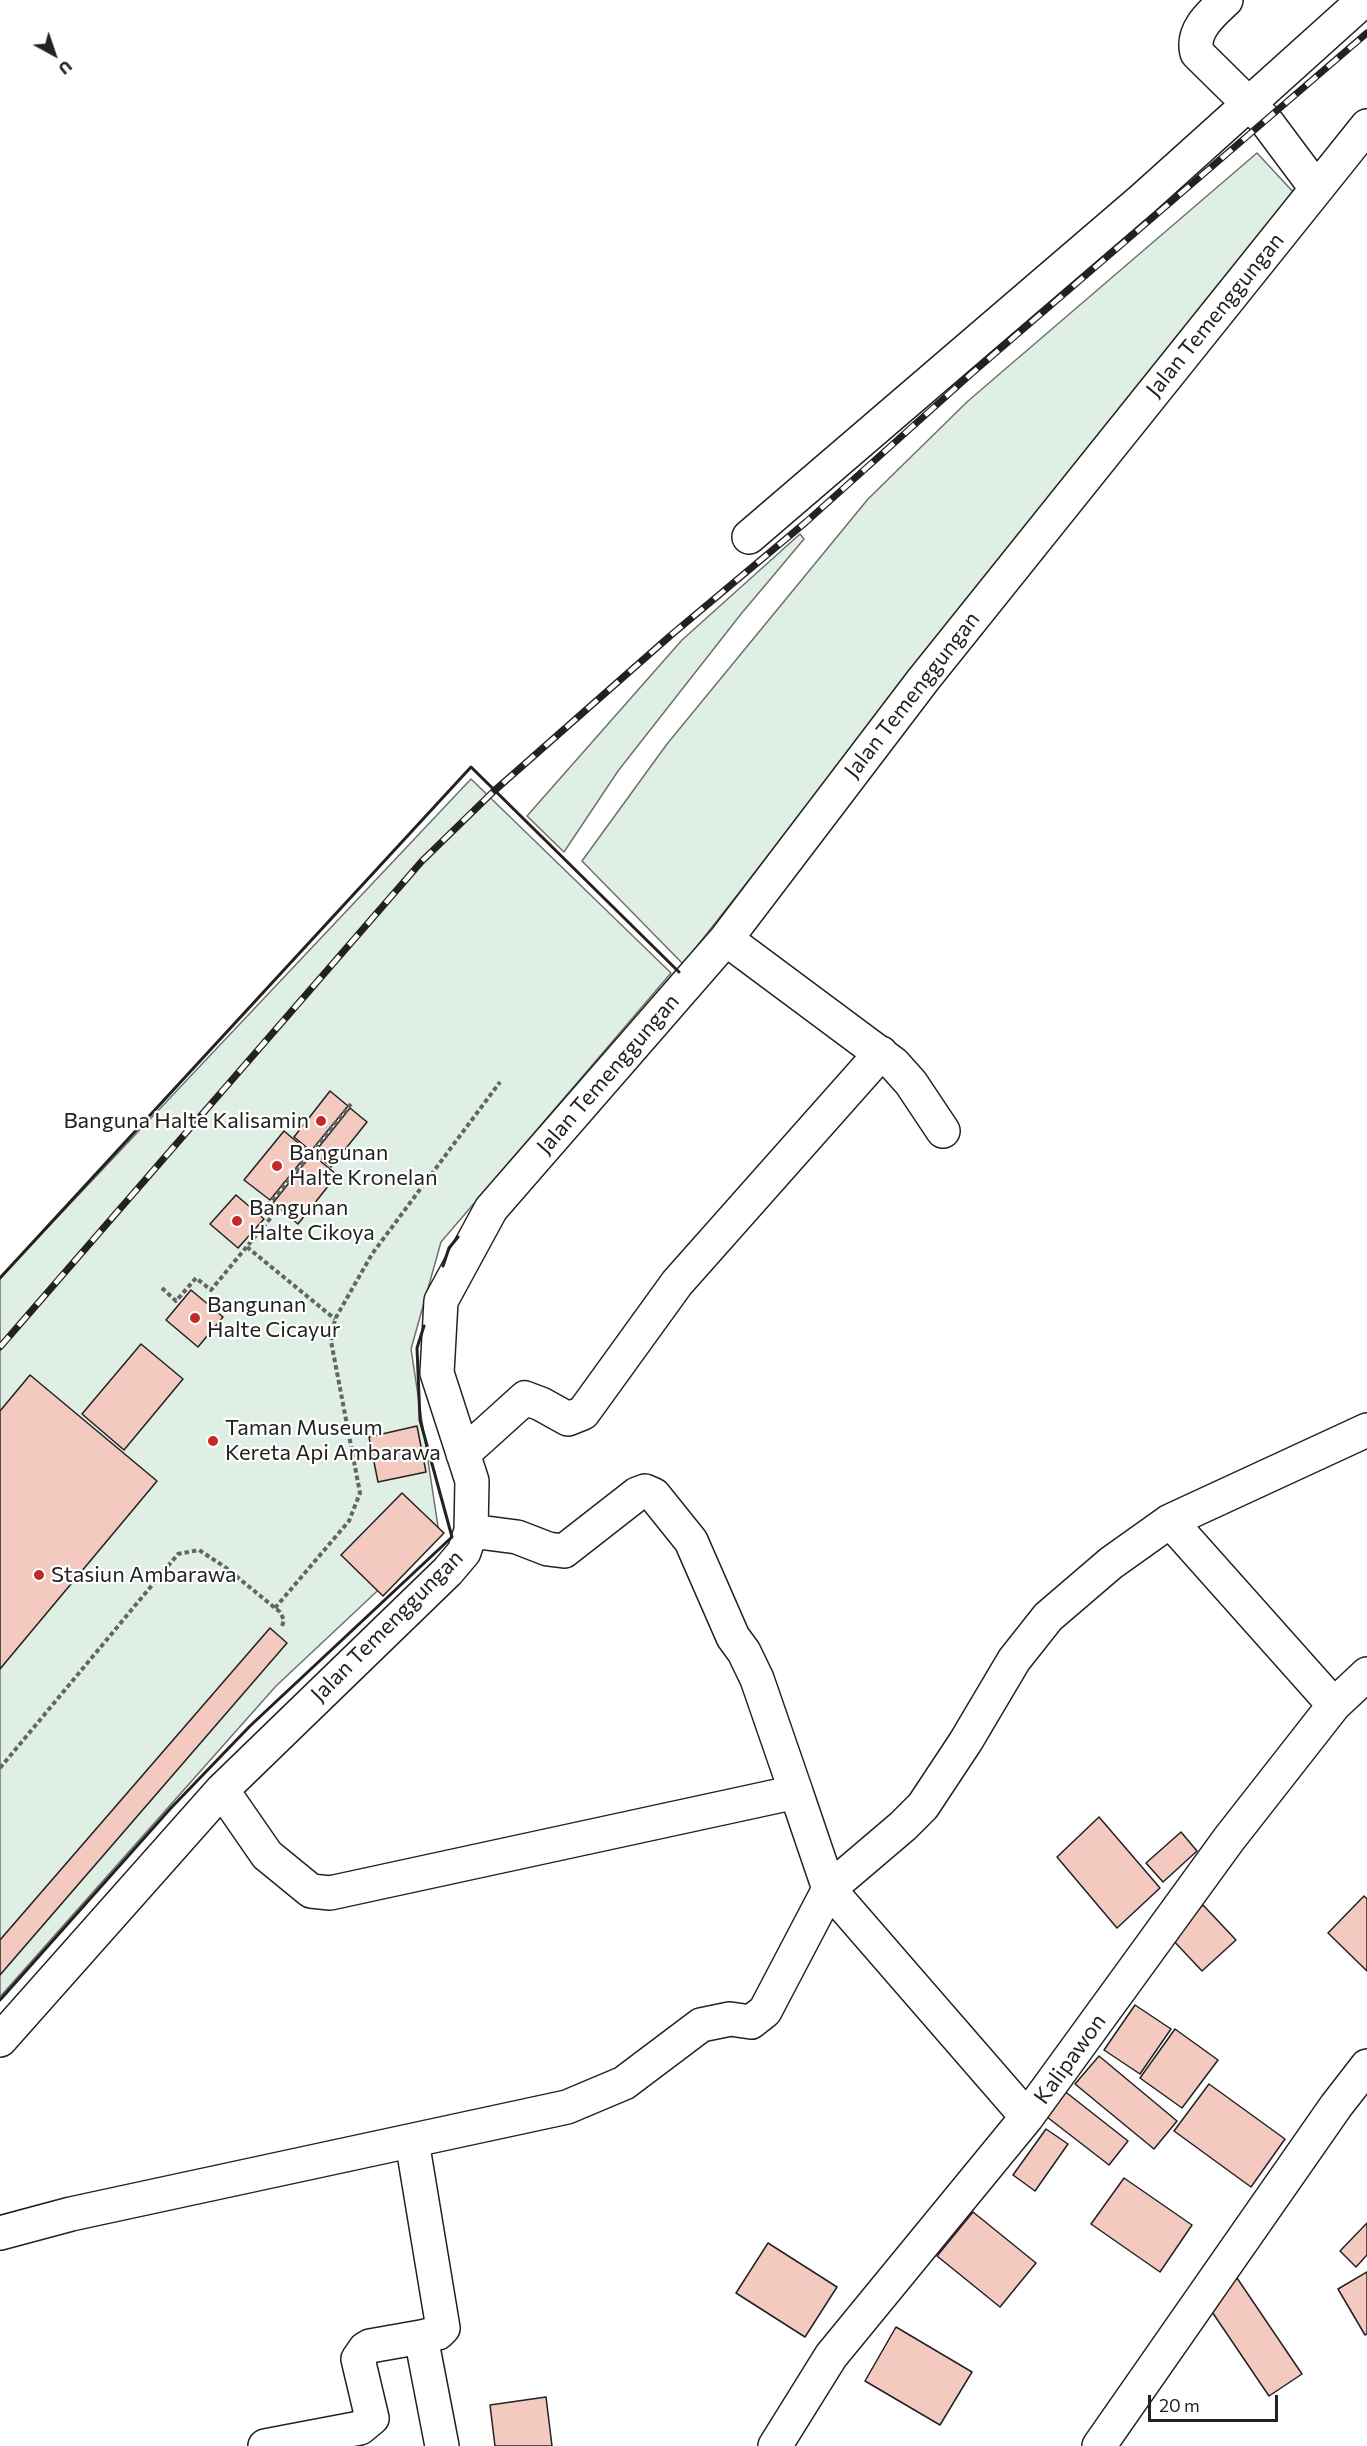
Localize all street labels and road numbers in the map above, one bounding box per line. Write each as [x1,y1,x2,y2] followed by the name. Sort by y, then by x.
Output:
[1141,227,1289,403] street label: Jalan Temenggungan
[839,607,985,783] street label: Jalan Temenggungan
[531,988,685,1160] street label: Jalan Temenggungan
[306,1545,468,1707] street label: Jalan Temenggungan
[1029,2009,1111,2109] street label: Kalipawon

